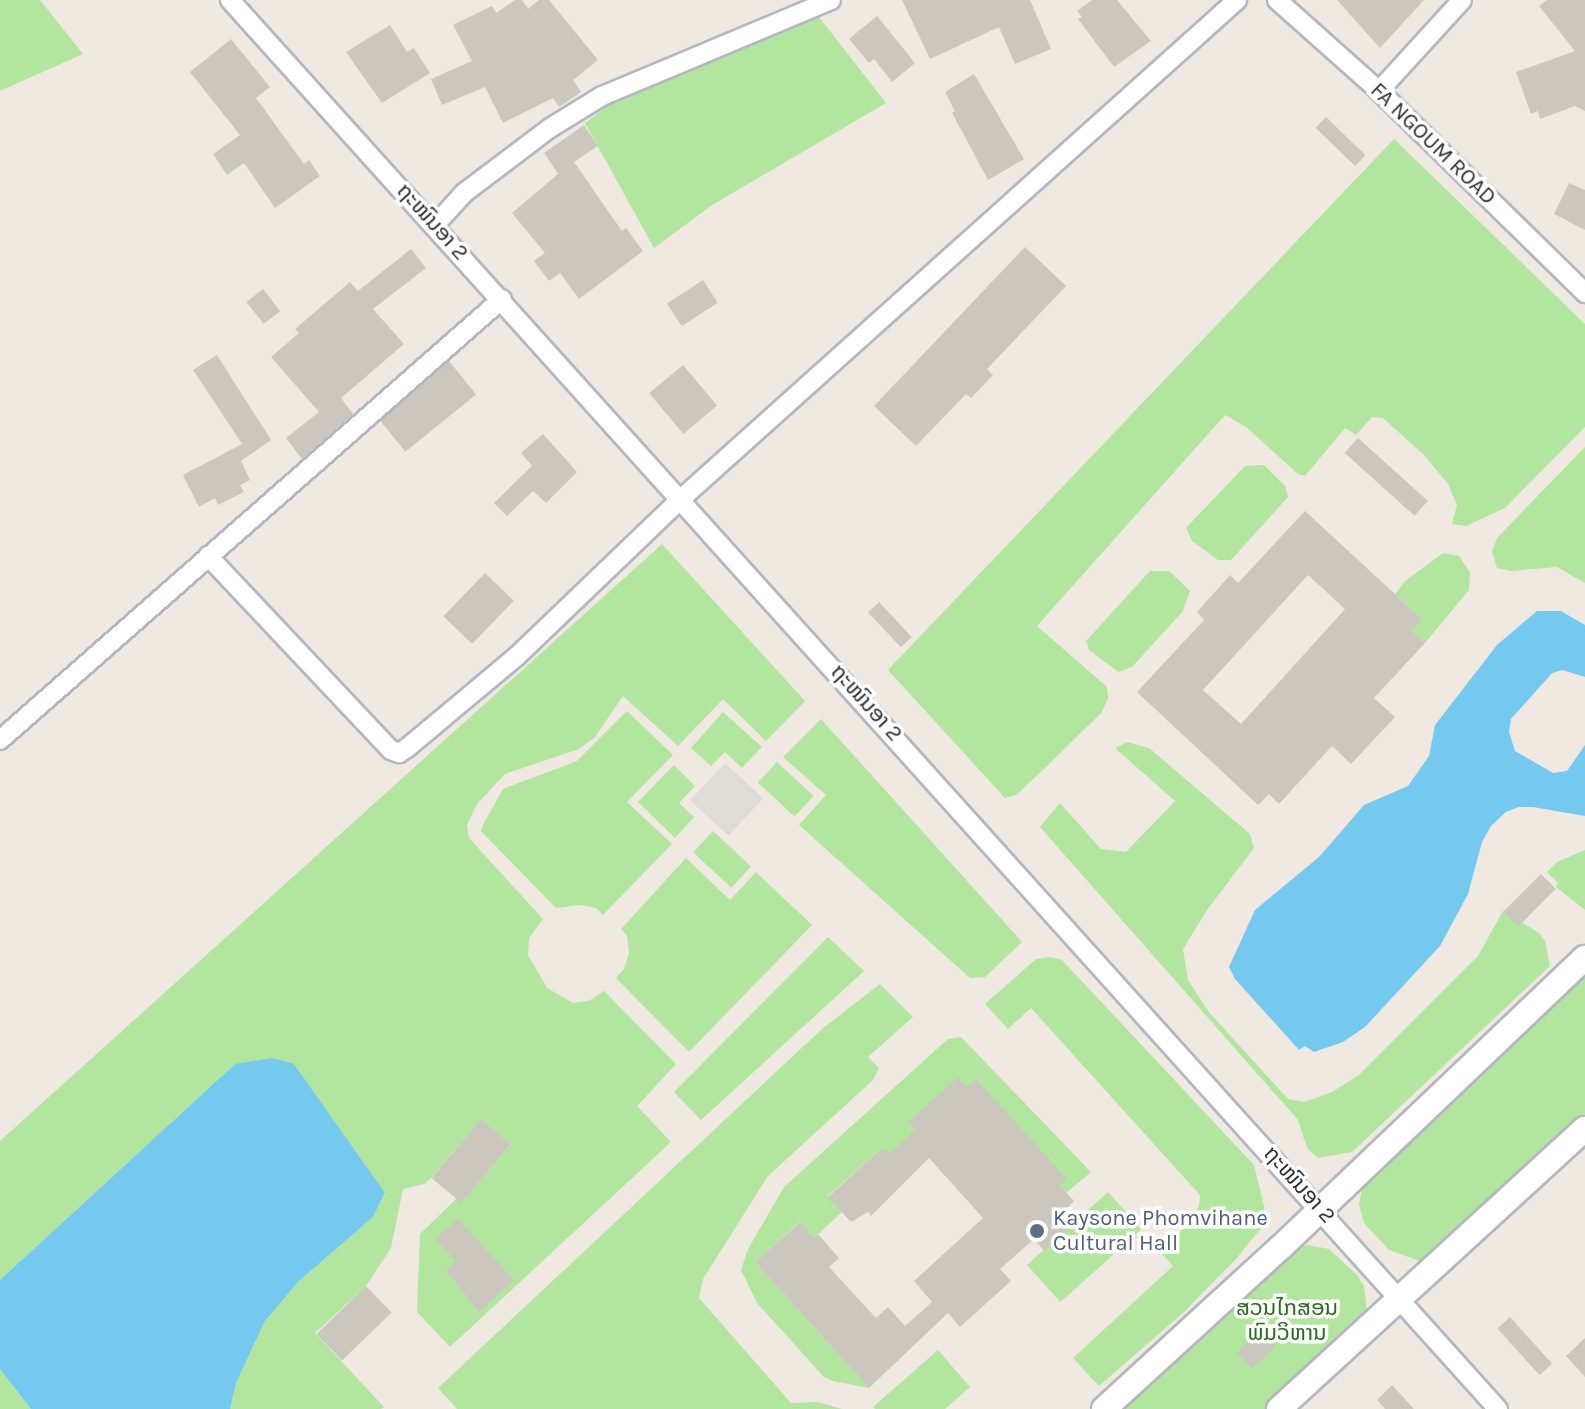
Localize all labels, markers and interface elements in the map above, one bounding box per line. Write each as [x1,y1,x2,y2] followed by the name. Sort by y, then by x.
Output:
[1365,77,1501,211] street label: FA NGOUM ROAD
[391,178,473,266] street label: ຖະໜົນອາ 2
[825,659,907,747] street label: ຖະໜົນອາ 2
[1258,1141,1340,1229] street label: ຖະໜົນອາ 2
[1053,1205,1268,1256] place label: Kaysone Phomvihane Cultural Hall
[1028,1222,1046,1240] marker: Kaysone Phomvihane Cultural Hall
[1236,1295,1338,1346] park label: ສວນໄກສອນ ພົມວິຫານ

